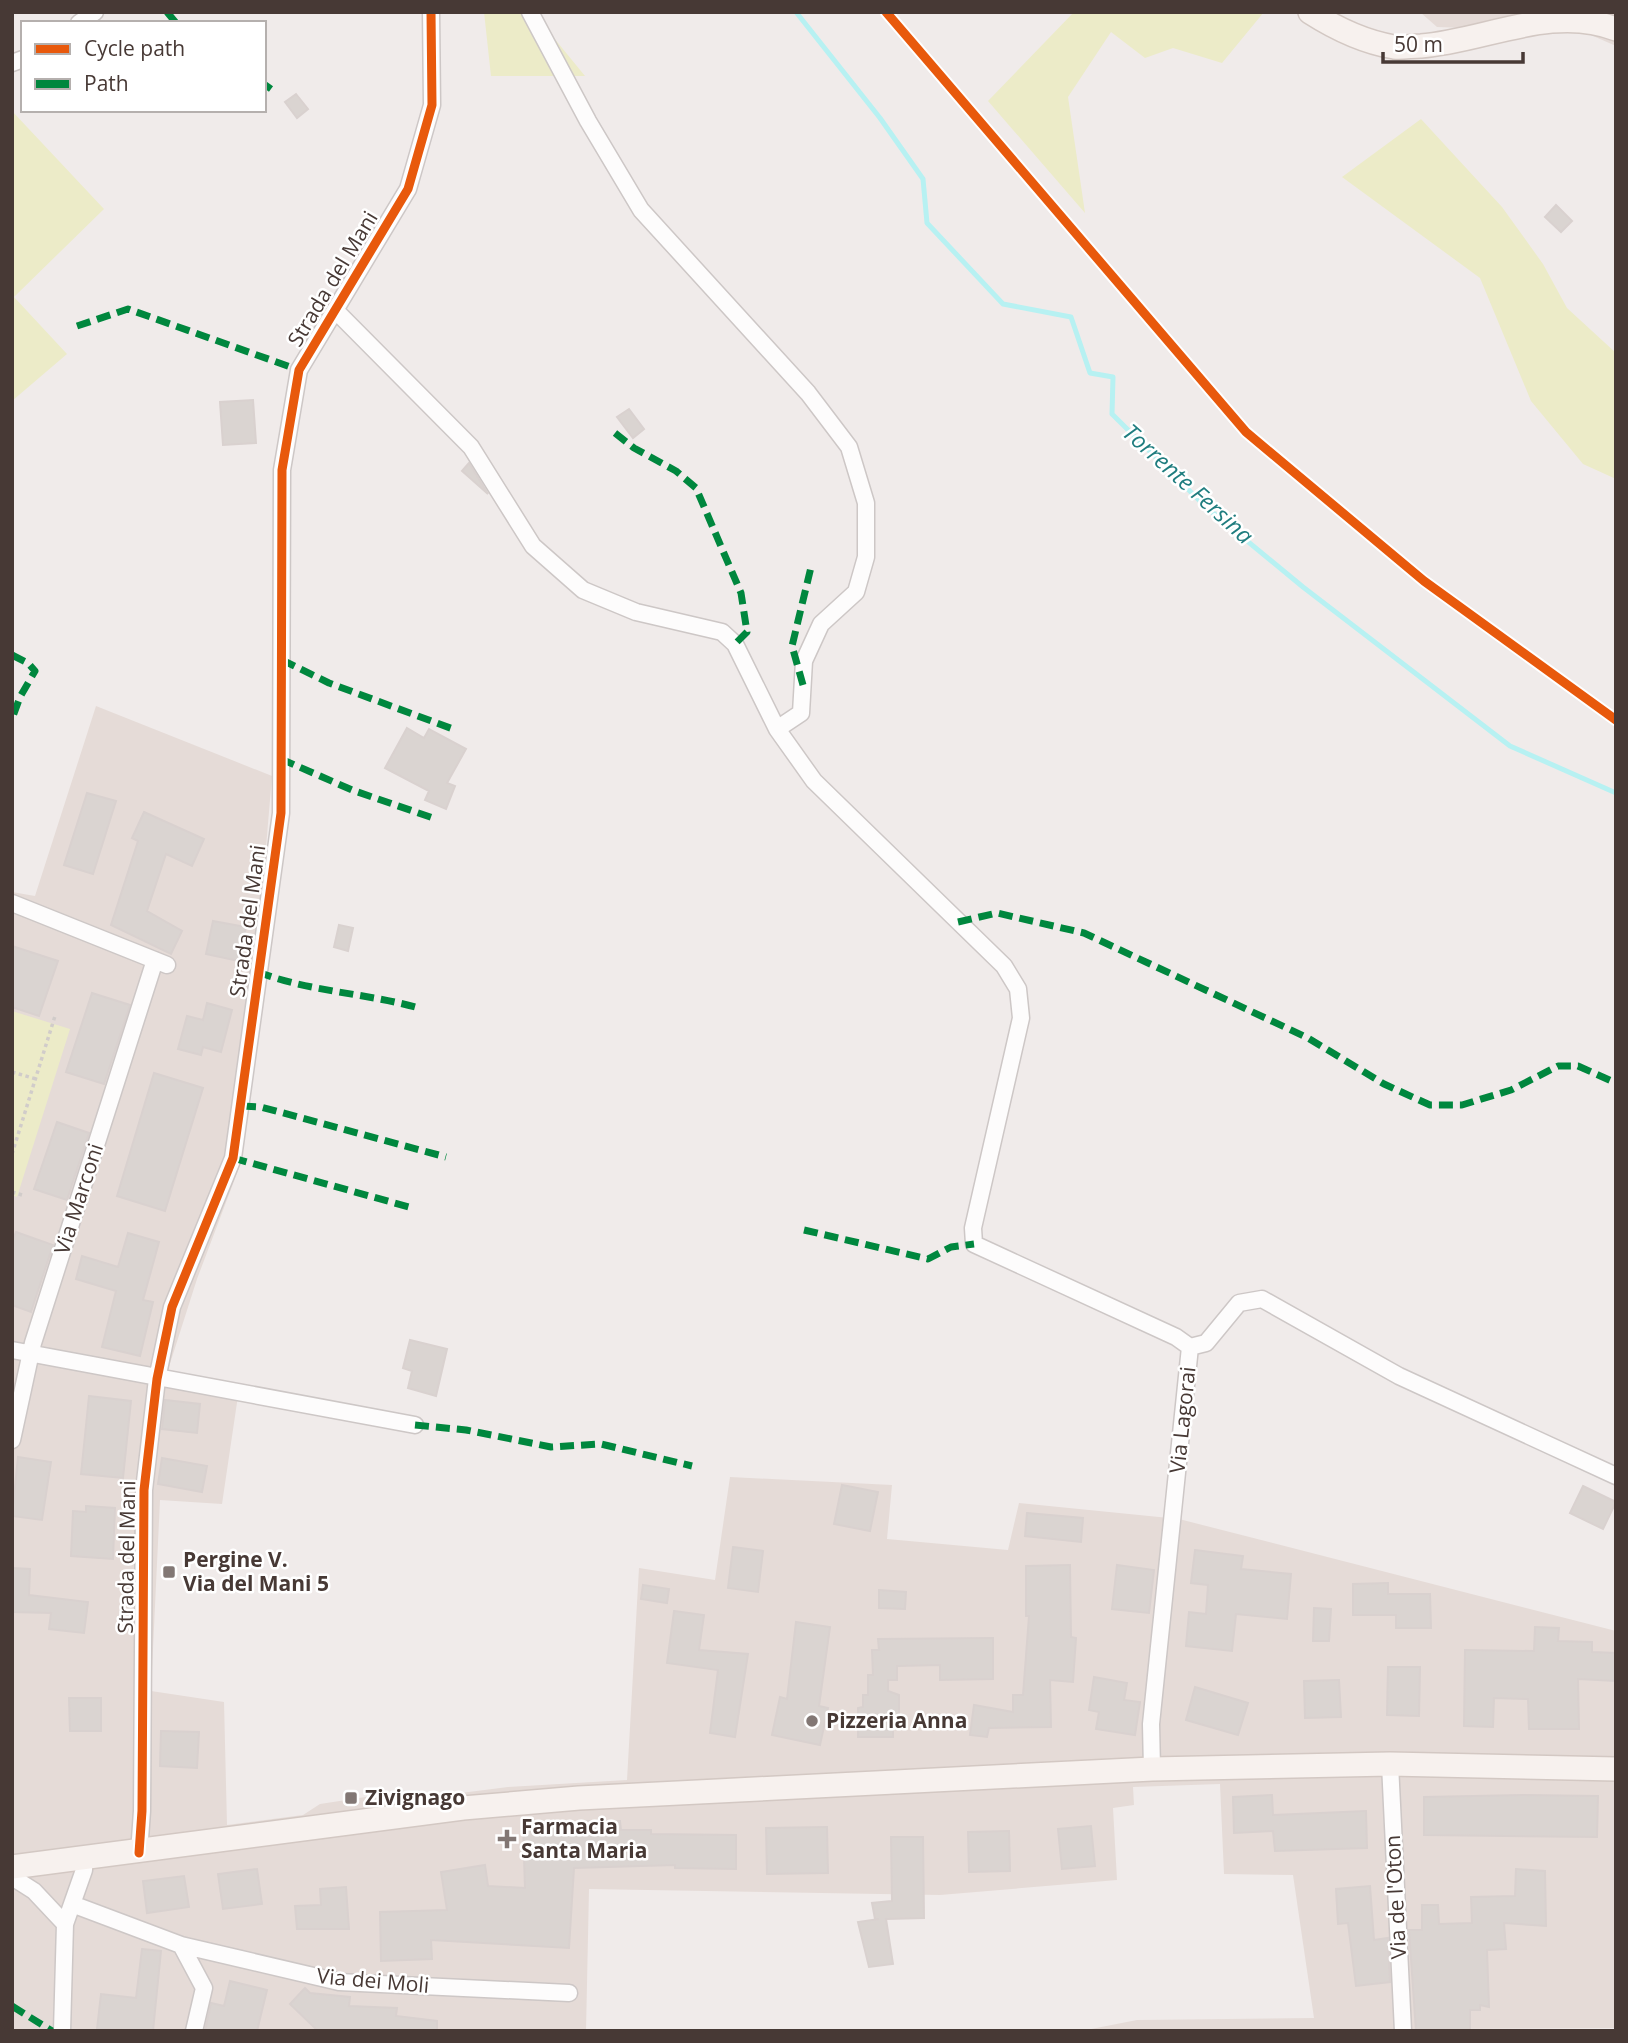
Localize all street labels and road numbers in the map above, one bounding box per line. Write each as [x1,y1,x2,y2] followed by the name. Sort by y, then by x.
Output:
[281,206,384,351] street label: Strada del Mani
[222,843,272,999] street label: Strada del Mani
[47,1140,109,1258] street label: Via Marconi
[1162,1365,1202,1475] street label: Via Lagorai
[111,1480,141,1634] street label: Strada del Mani
[1378,1834,1412,1960] street label: Via de l'Oton
[316,1961,430,1999] street label: Via dei Moli

